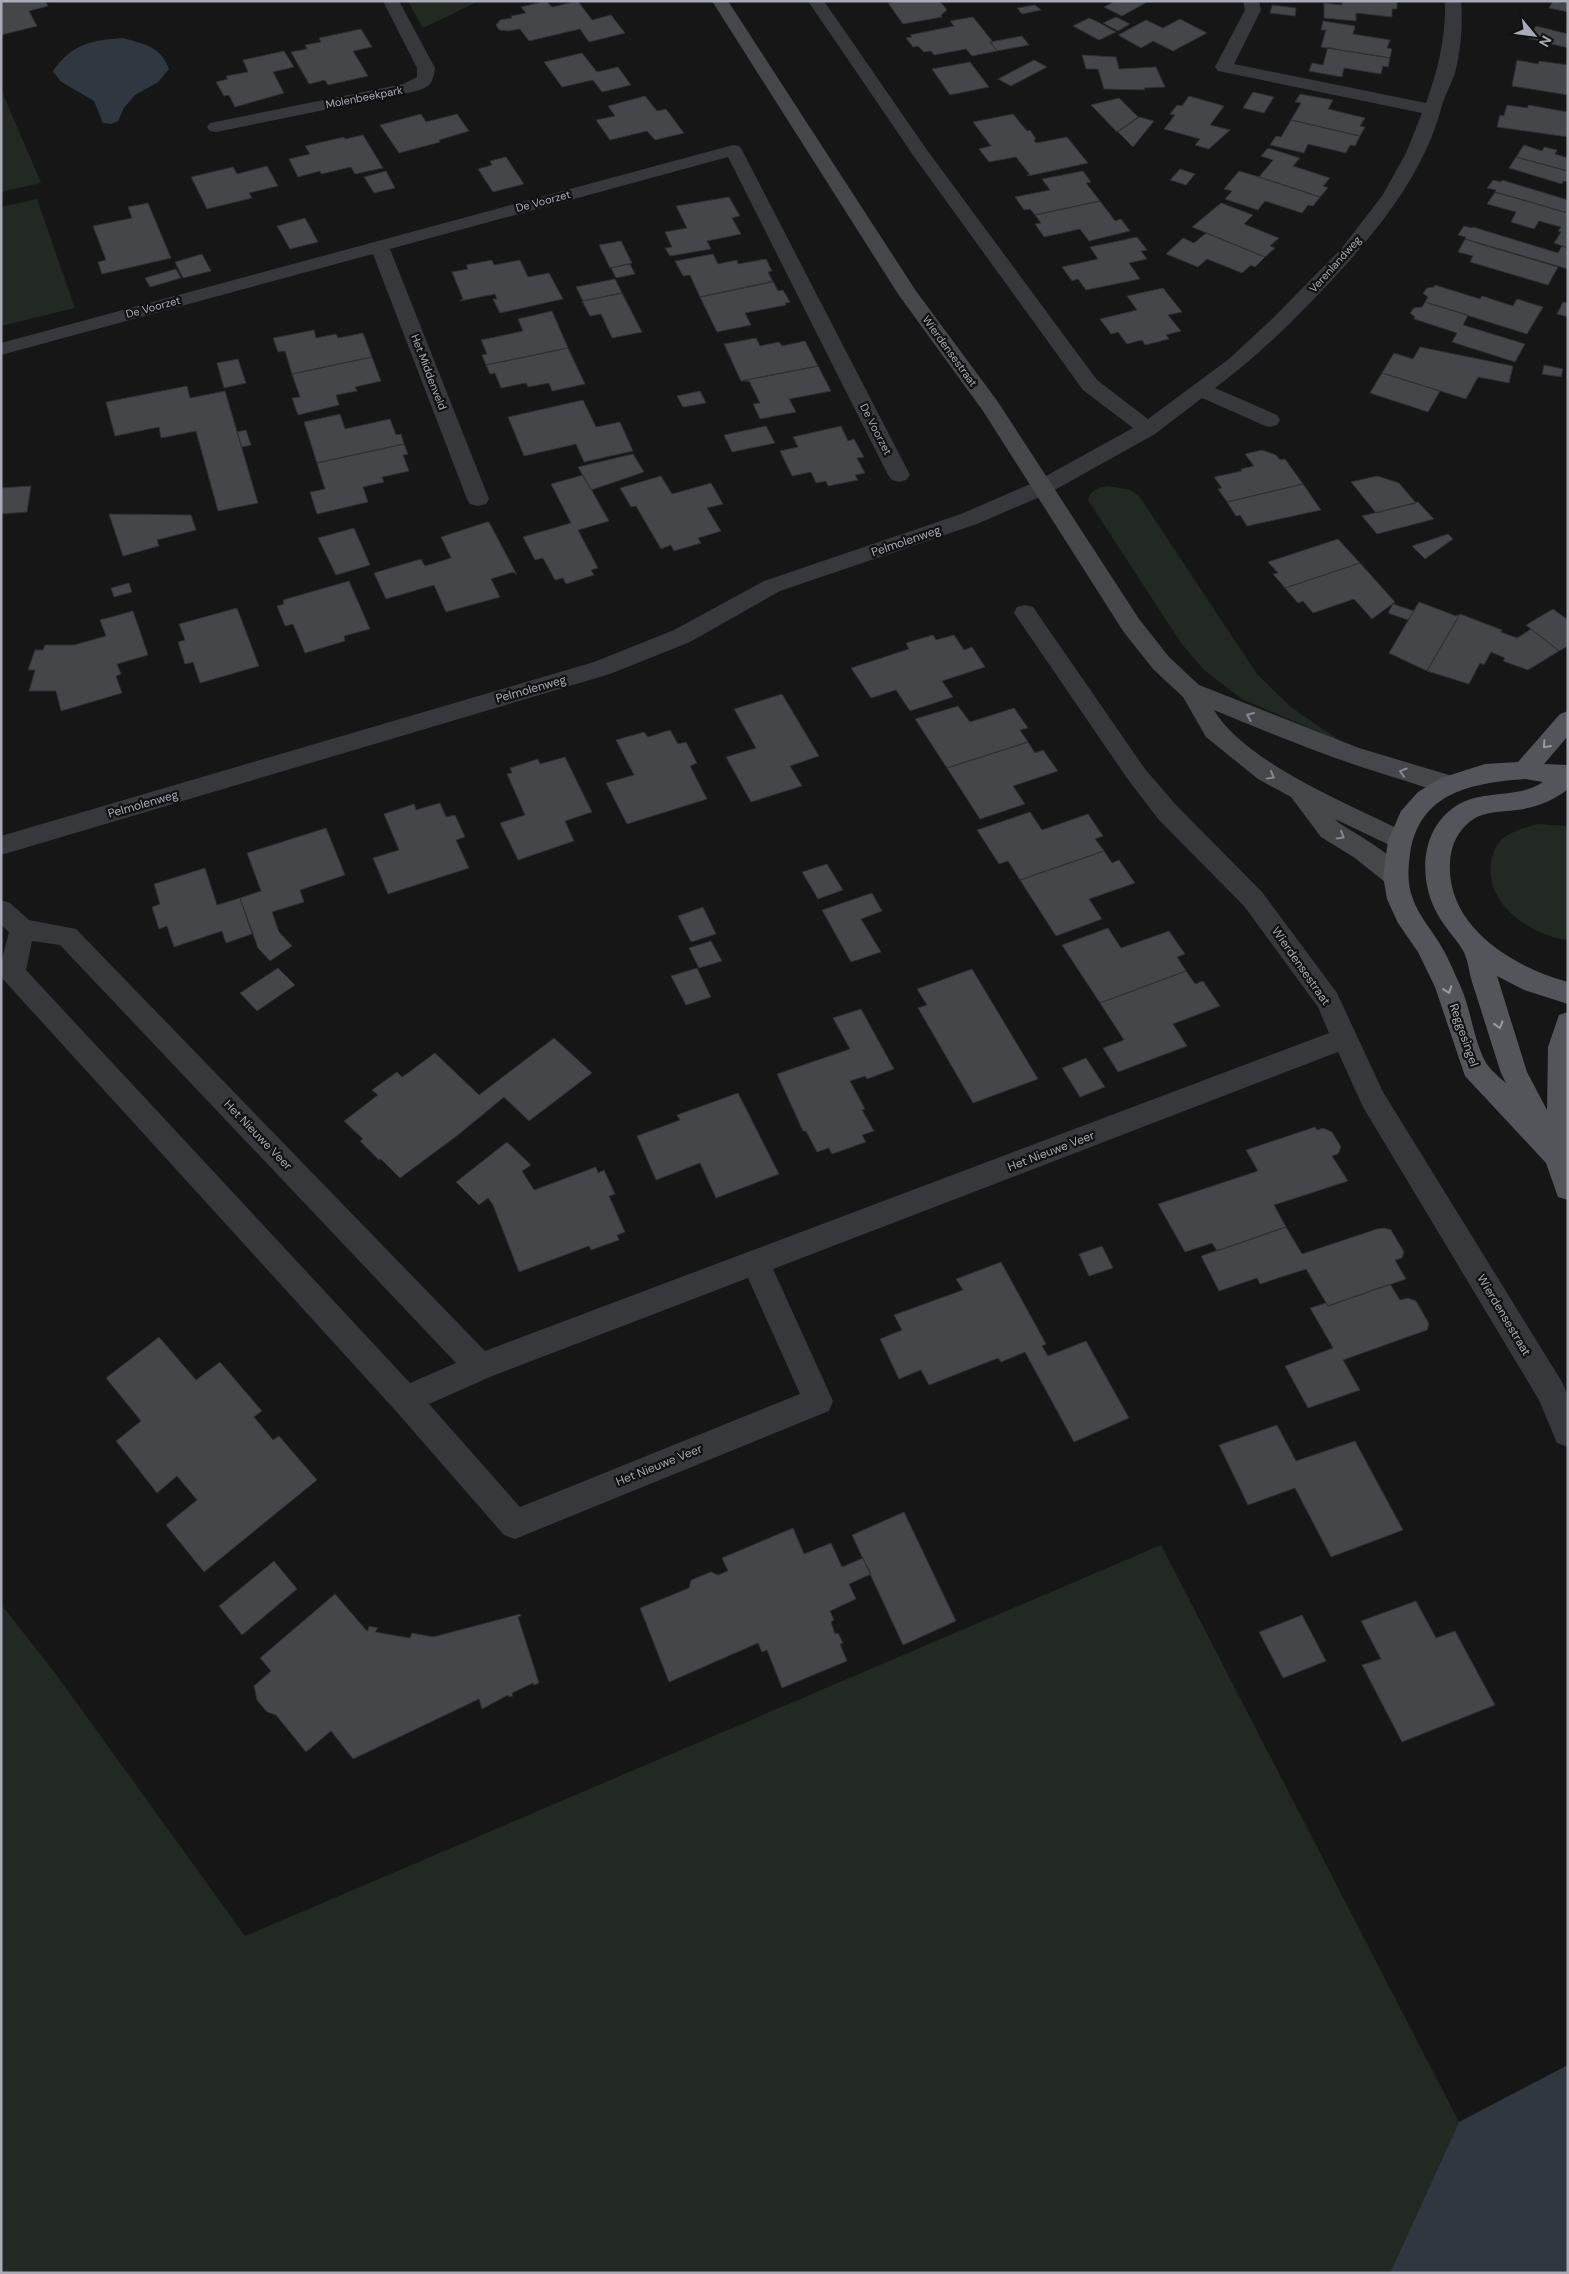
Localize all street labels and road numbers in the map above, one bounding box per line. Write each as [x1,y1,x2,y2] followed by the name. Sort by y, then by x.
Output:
[324,83,404,111] street label: Molenbeekpark
[514,187,572,215] street label: De Voorzet
[1306,233,1364,295] street label: Verenlandweg
[124,293,182,321] street label: De Voorzet
[920,313,980,389] street label: Wierdensestraat
[408,332,450,412] street label: Het Middenveld
[857,401,895,457] street label: De Voorzet
[869,522,943,560] street label: Pelmolenweg
[494,671,568,707] street label: Pelmolenweg
[106,786,180,822] street label: Pelmolenweg
[1268,924,1334,1009] street label: Wierdensestraat
[1446,1002,1482,1068] street label: Reggesingel
[220,1096,296,1174] street label: Het Nieuwe Veer
[1005,1127,1097,1175] street label: Het Nieuwe Veer
[1473,1271,1535,1359] street label: Wierdensestraat
[613,1440,705,1490] street label: Het Nieuwe Veer

